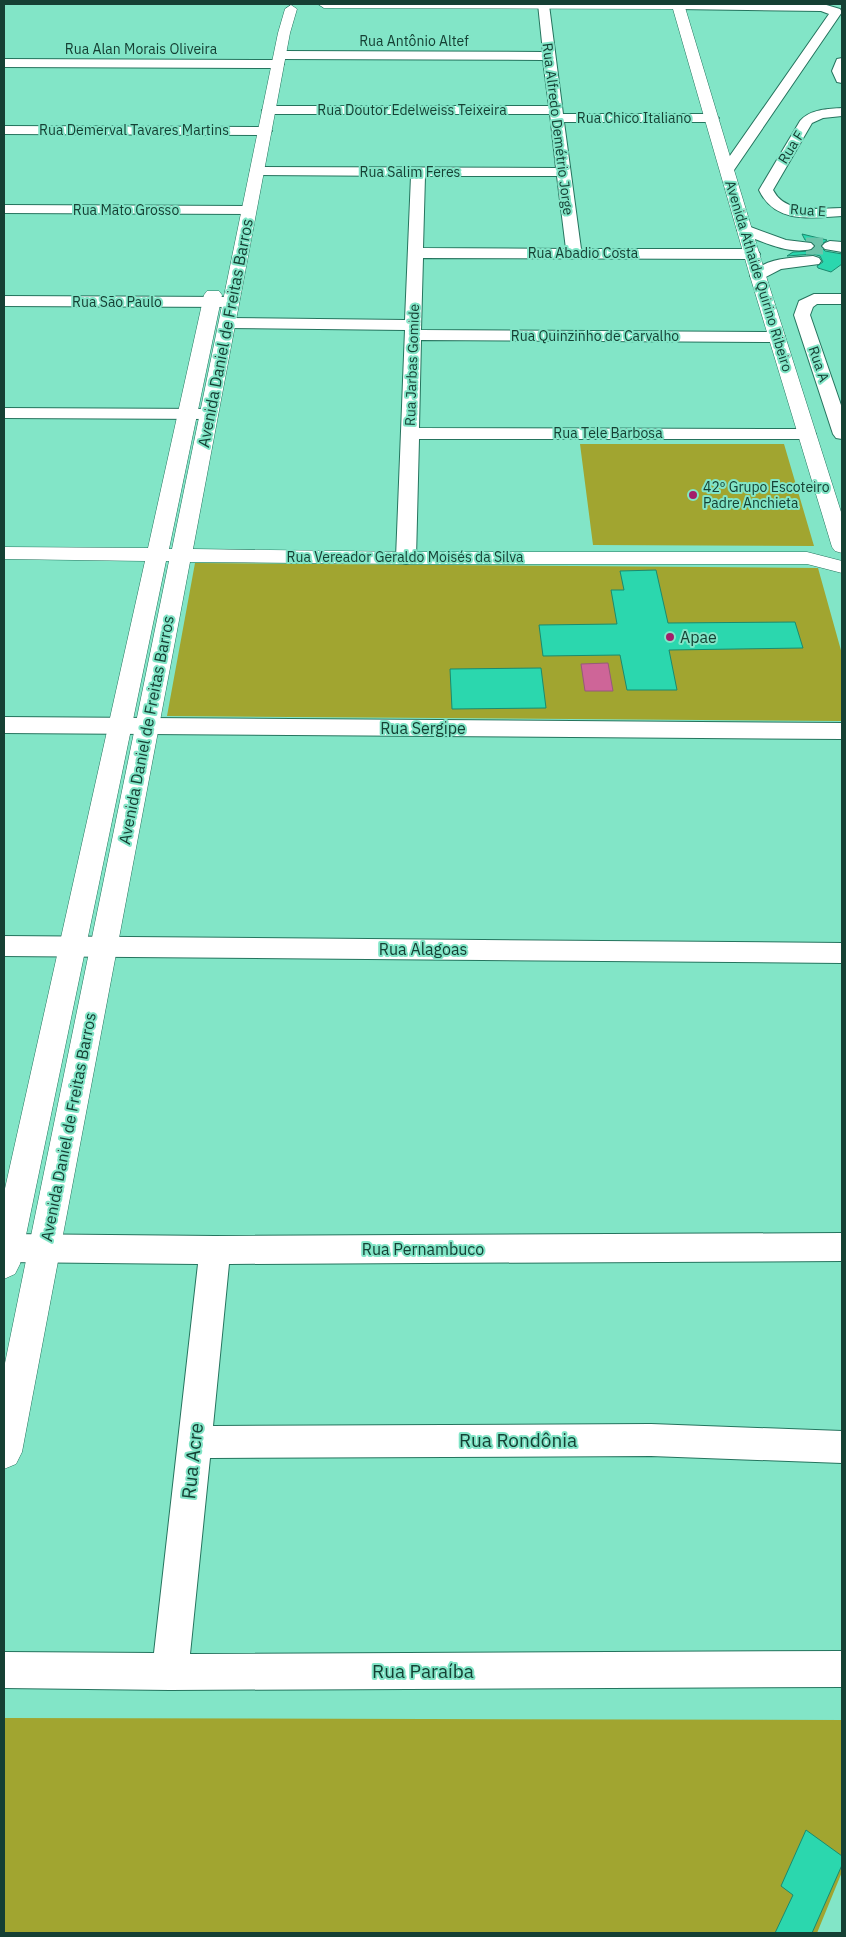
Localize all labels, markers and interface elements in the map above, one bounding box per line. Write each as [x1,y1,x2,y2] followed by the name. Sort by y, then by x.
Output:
[359,32,469,50] street label: Rua Antônio Altef
[65,40,218,58] street label: Rua Alan Morais Oliveira
[538,42,578,217] street label: Rua Alfredo Demétrio Jorge
[317,101,507,119] street label: Rua Doutor Edelweiss Teixeira
[577,109,691,127] street label: Rua Chico Italiano
[39,121,229,139] street label: Rua Demerval Tavares Martins
[774,127,808,167] street label: Rua F
[360,163,461,181] street label: Rua Salim Feres
[721,178,797,374] street label: Avenida Athaide Quirino Ribeiro
[789,200,827,220] street label: Rua E
[73,201,179,219] street label: Rua Mato Grosso
[193,217,257,449] street label: Avenida Daniel de Freitas Barros
[528,244,639,262] street label: Rua Abadio Costa
[72,293,162,311] street label: Rua São Paulo
[401,303,423,426] street label: Rua Jarbas Gomide
[511,327,679,345] street label: Rua Quinzinho de Carvalho
[805,344,833,384] street label: Rua A
[553,424,663,442] street label: Rua Tele Barbosa
[703,478,830,512] place label: 42º Grupo Escoteiro Padre Anchieta
[687,489,699,501] marker: 42º Grupo Escoteiro Padre Anchieta
[287,548,524,566] street label: Rua Vereador Geraldo Moisés da Silva
[114,614,178,846] street label: Avenida Daniel de Freitas Barros
[680,627,717,647] place label: Apae
[664,631,676,643] marker: Apae
[380,718,466,738] street label: Rua Sergipe
[379,939,467,959] street label: Rua Alagoas
[36,1011,100,1243] street label: Avenida Daniel de Freitas Barros
[362,1239,484,1259] street label: Rua Pernambuco
[176,1422,208,1500] street label: Rua Acre
[459,1428,577,1452] street label: Rua Rondônia
[372,1659,474,1683] street label: Rua Paraíba

